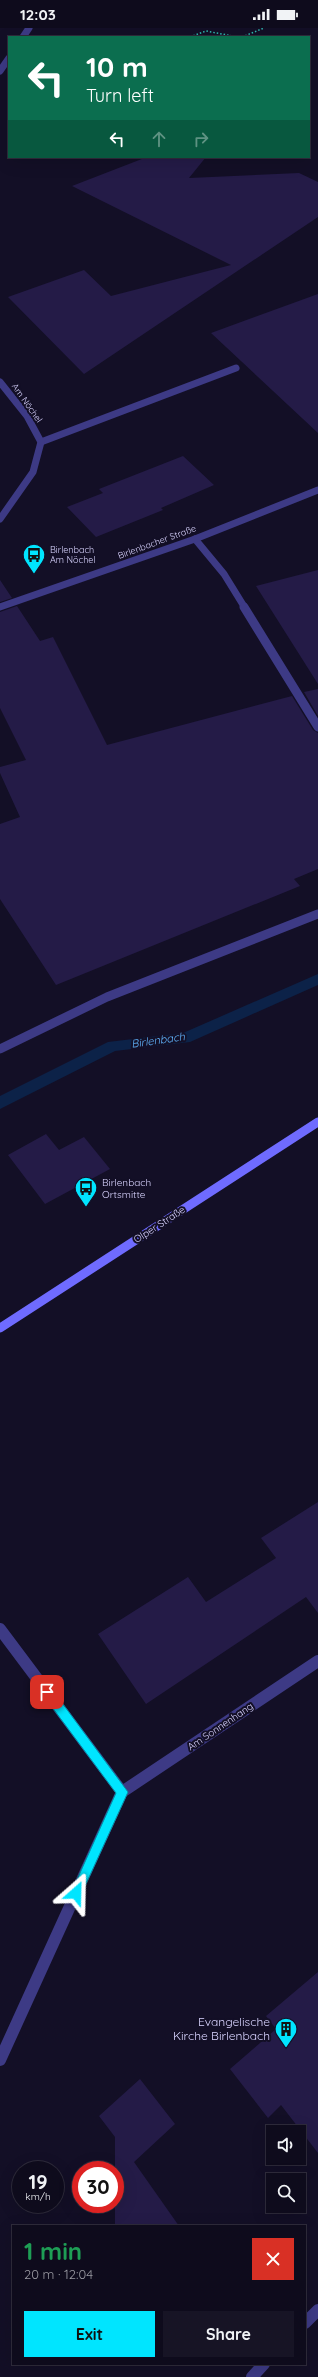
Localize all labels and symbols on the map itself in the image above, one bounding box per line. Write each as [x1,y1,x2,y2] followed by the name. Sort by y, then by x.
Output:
[10,381,45,424] street label: Am Nöchel
[116,522,198,561] street label: Birlenbacher Straße
[21,542,47,575] bus stop icon: Birlenbach Am Nöchel
[50,544,95,565] place label: Birlenbach Am Nöchel
[130,1029,186,1051] water label: Birlenbach
[73,1175,99,1208] bus stop icon: Birlenbach Ortsmitte
[102,1176,151,1201] place label: Birlenbach Ortsmitte
[131,1203,188,1246] street label: Olper Straße
[30,1675,64,1709] pin
[185,1700,256,1753] street label: Am Sonnenhang
[55,1872,97,1914] position arrow
[173,2014,270,2043] place label: Evangelische Kirche Birlenbach
[273,2016,299,2049] building icon: Evangelische Kirche Birlenbach
[72,2161,124,2213] speed limit sign: 30

